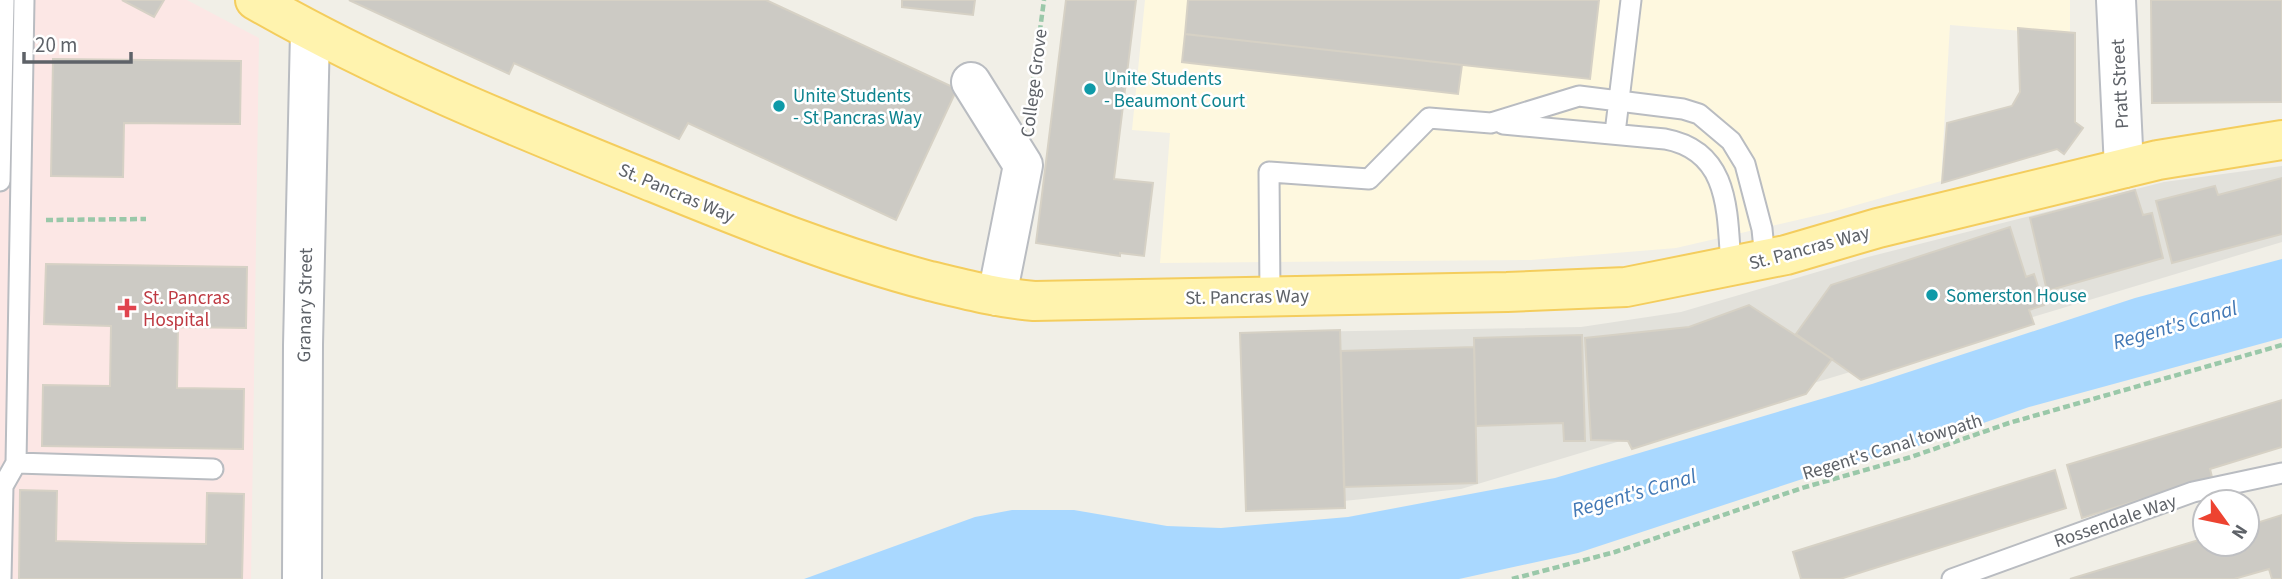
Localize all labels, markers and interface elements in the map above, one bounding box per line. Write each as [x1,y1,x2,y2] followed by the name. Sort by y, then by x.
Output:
[24,21,131,65] scale bar
[1014,27,1055,139] street label: College Grove
[35,30,77,60] text: 20 m
[2105,38,2136,130] street label: Pratt Street
[1104,66,1246,115] place label: Unite Students - Beaumont Court
[1082,81,1098,97] marker: Unite Students - Beaumont Court
[793,83,922,132] place label: Unite Students - St Pancras Way
[771,98,787,114] marker: Unite Students - St Pancras Way
[614,157,739,230] street label: St. Pancras Way
[1746,219,1873,278] street label: St. Pancras Way
[291,247,320,363] street label: Granary Street
[1185,283,1309,312] street label: St. Pancras Way
[1946,283,2087,310] place label: Somerston House
[143,285,230,334] place label: St. Pancras Hospital
[1924,287,1940,303] marker: Somerston House
[2109,293,2241,357] water label: Regent's Canal
[117,298,137,318] marker: St. Pancras Hospital
[1799,407,1986,488] street label: Regent's Canal towpath
[1568,461,1700,525] water label: Regent's Canal
[2051,488,2180,555] street label: Rossendale Way
[2191,488,2261,558] north arrow
[2224,519,2254,544] text: N

